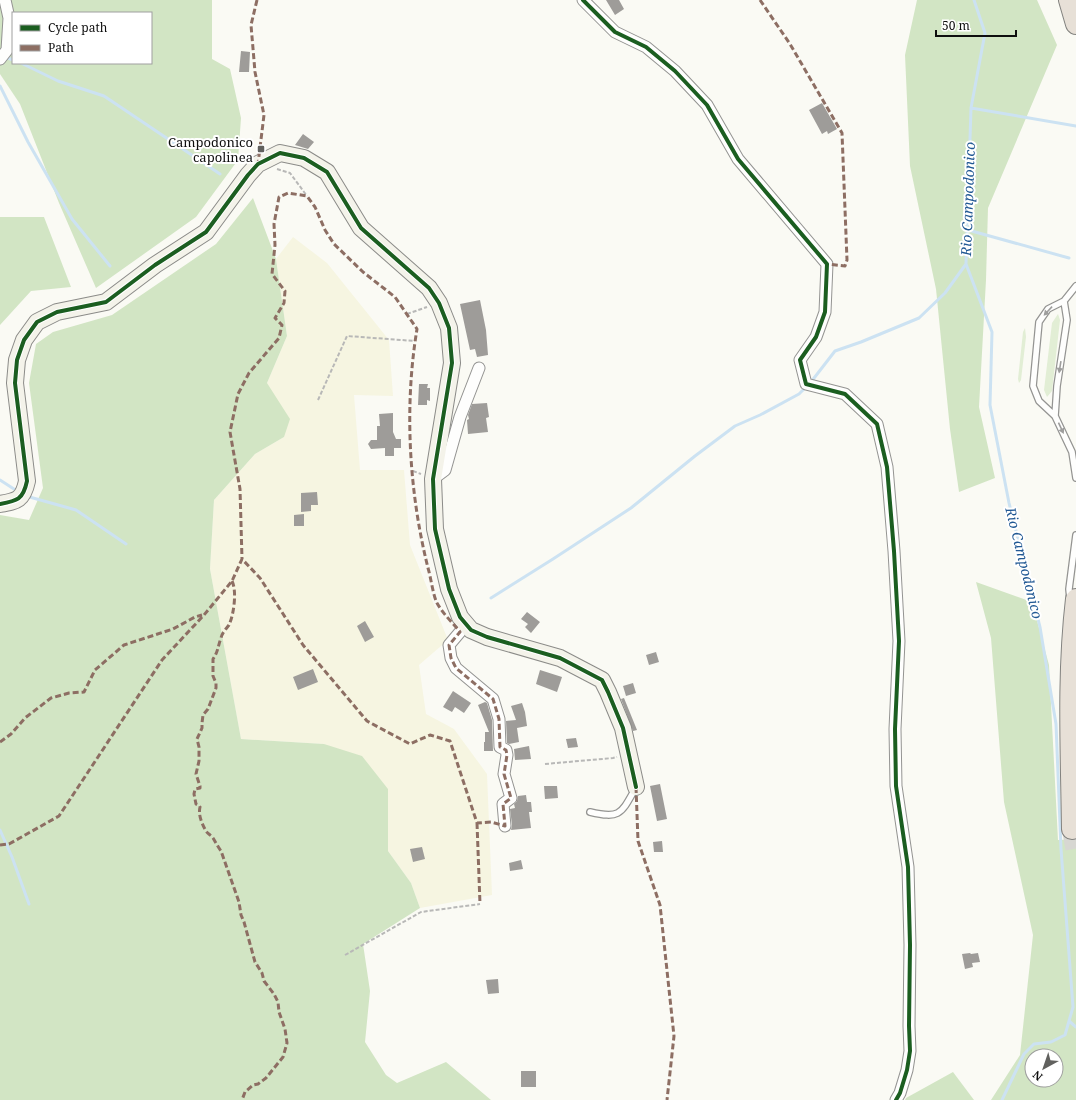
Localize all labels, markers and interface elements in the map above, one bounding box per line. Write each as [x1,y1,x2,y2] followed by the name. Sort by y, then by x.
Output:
[12,12,152,64] legend
[936,12,1016,38] scale bar
[942,17,970,34] text: 50 m
[48,19,108,36] text: Cycle path
[48,39,74,56] text: Path
[168,133,253,166] place label: Campodonico capolinea
[956,141,979,257] water label: Rio Campodonico
[256,144,266,154] marker: Campodonico capolinea
[1043,306,1052,316] one-way arrow
[1057,361,1063,373] one-way arrow
[1058,423,1064,434] one-way arrow
[1001,504,1048,621] water label: Rio Campodonico
[1024,1048,1064,1088] north arrow
[1029,1067,1045,1085] text: N

